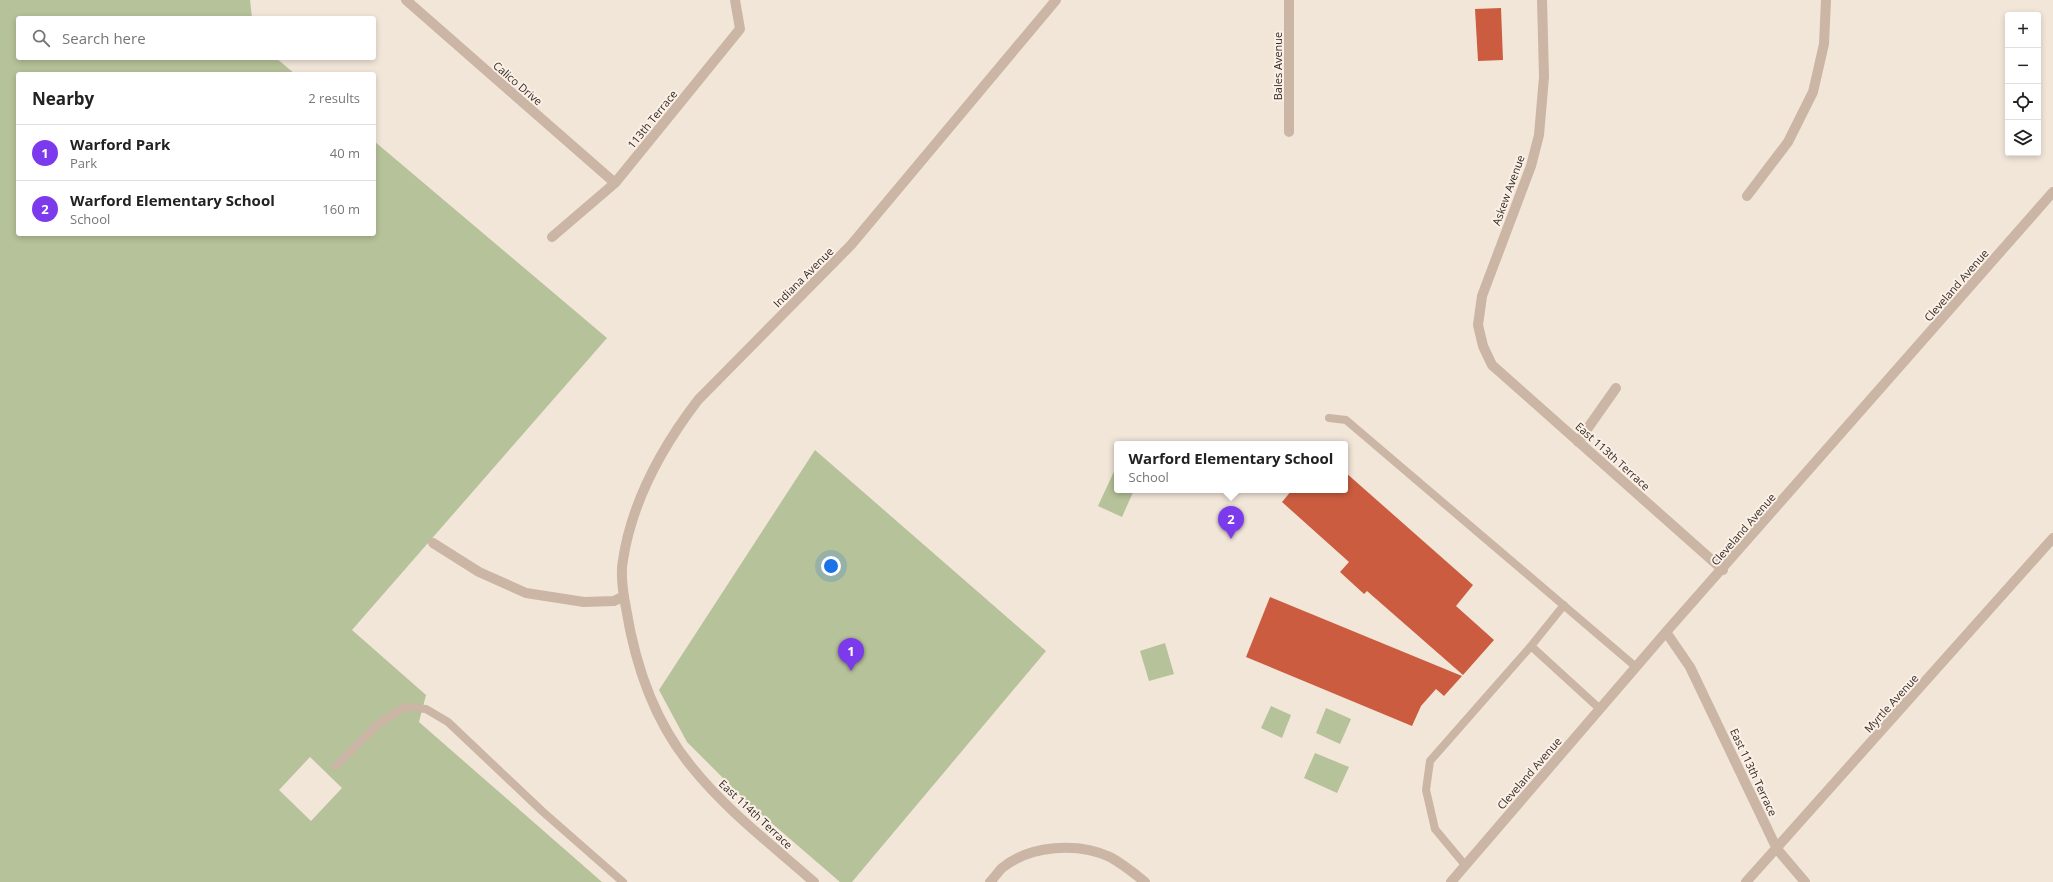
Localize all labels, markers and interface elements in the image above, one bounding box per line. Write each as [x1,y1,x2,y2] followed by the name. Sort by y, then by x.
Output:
[2005,12,2041,156] map controls
[2005,12,2041,48] button: +
[16,16,376,60] search box
[30,27,52,49] icon: search
[62,28,146,48] text: Search here
[1270,32,1285,100] street label: Bales Avenue
[2005,48,2041,84] button: −
[490,58,546,108] street label: Calico Drive
[2005,84,2041,120] button: locate
[32,87,94,110] text: Nearby
[624,87,680,151] street label: 113th Terrace
[308,89,360,107] text: 2 results
[2005,120,2041,156] button: layers
[70,134,170,154] text: Warford Park
[41,144,49,162] text: 1
[330,144,360,162] text: 40 m
[1488,153,1528,227] street label: Askew Avenue
[70,154,97,172] text: Park
[70,190,275,210] text: Warford Elementary School
[41,200,49,218] text: 2
[322,200,360,218] text: 160 m
[70,210,110,228] text: School
[770,244,836,310] street label: Indiana Avenue
[1920,246,1992,324] street label: Cleveland Avenue
[1573,418,1653,494] street label: East 113th Terrace
[1114,441,1348,493] popup
[1129,448,1333,468] text: Warford Elementary School
[1129,468,1169,486] text: School
[1707,490,1779,568] street label: Cleveland Avenue
[1218,506,1244,539] pin: 2
[821,556,841,576] your location
[838,638,864,671] pin: 1
[1861,671,1921,735] street label: Myrtle Avenue
[1727,726,1781,818] street label: East 113th Terrace
[1493,734,1565,812] street label: Cleveland Avenue
[716,776,796,852] street label: East 114th Terrace

